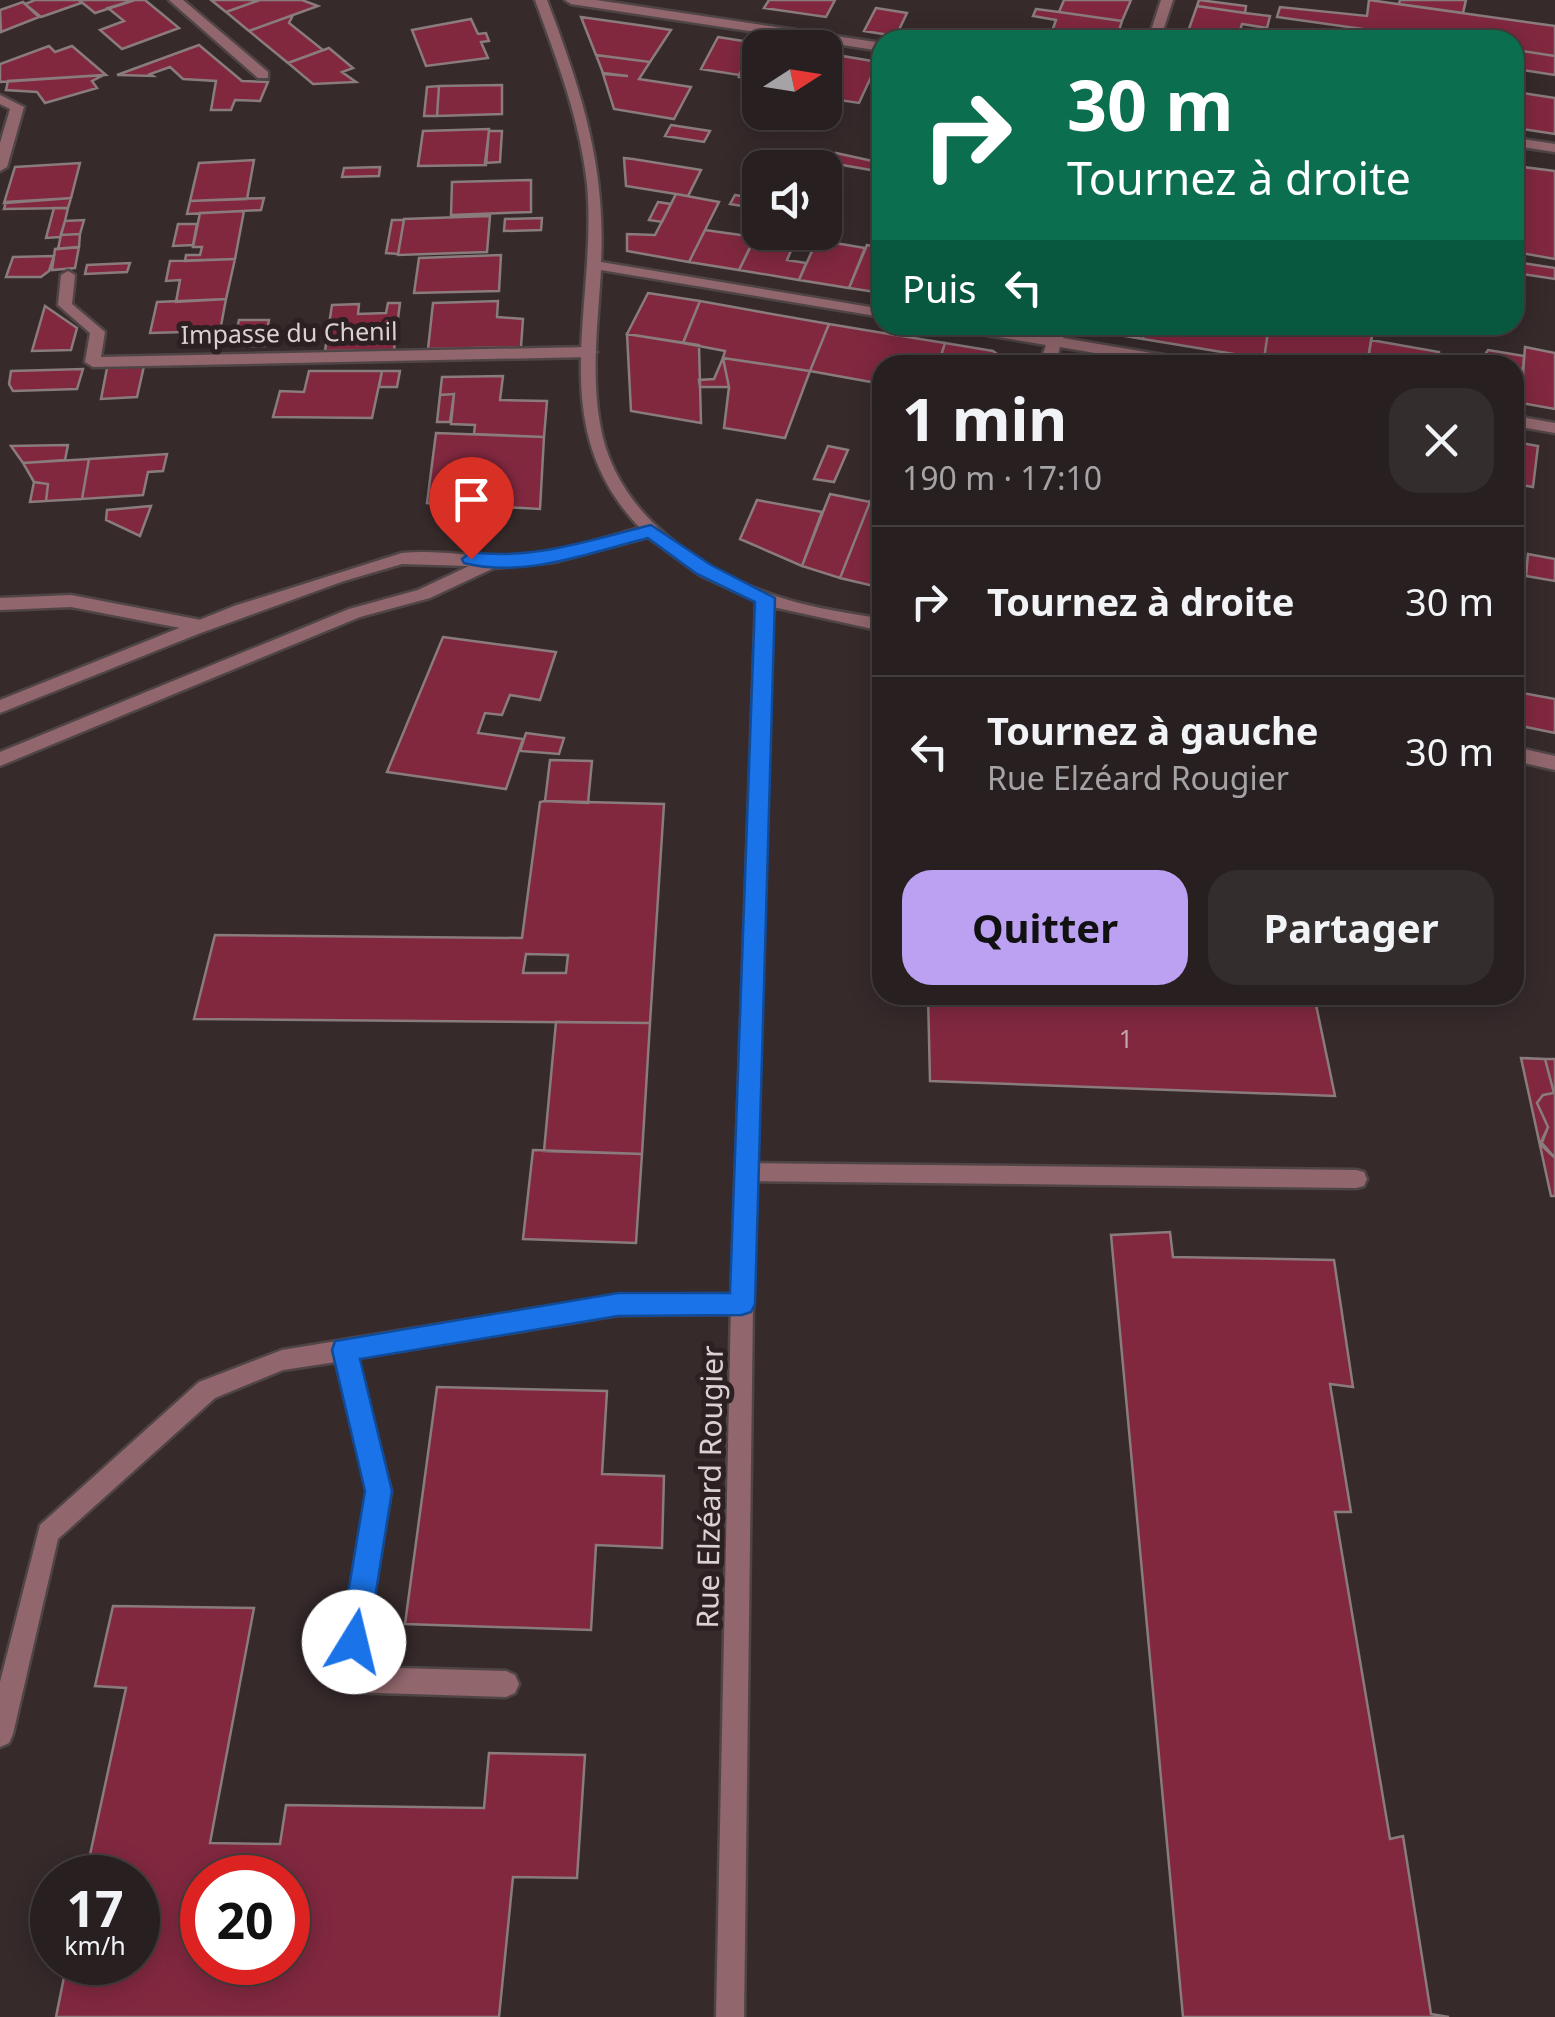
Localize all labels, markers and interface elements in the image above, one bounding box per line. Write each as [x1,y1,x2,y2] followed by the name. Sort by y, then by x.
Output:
[742,30,842,130] north arrow
[742,30,842,250] map controls
[1067,56,1234,152] text: 30 m
[902,70,1032,200] icon: right
[1067,147,1411,208] text: Tournez à droite
[742,150,842,250] button: sound
[996,260,1051,315] icon: left
[902,262,976,314] text: Puis
[180,313,398,351] street label: Impasse du Chenil
[902,377,1067,459] text: 1 min
[1389,388,1494,493] button: close
[902,456,1102,499] text: 190 m · 17:10
[429,457,514,560] pin
[444,472,499,527] icon: arrive
[902,574,957,629] icon: right
[987,575,1295,627] text: Tournez à droite
[1405,575,1494,627] text: 30 m
[987,704,1318,756] text: Tournez à gauche
[902,724,957,779] icon: left
[1405,725,1494,777] text: 30 m
[987,756,1289,799] text: Rue Elzéard Rougier
[902,870,1188,985] button: Quitter
[1208,870,1494,985] button: Partager
[1119,1021,1133,1055] house number: 1
[686,1345,732,1629] street label: Rue Elzéard Rougier
[302,1590,406,1694] position arrow
[180,1855,310,1985] speed limit sign: 20
[66,1874,124,1942] text: 17
[64,1928,126,1962] text: km/h

